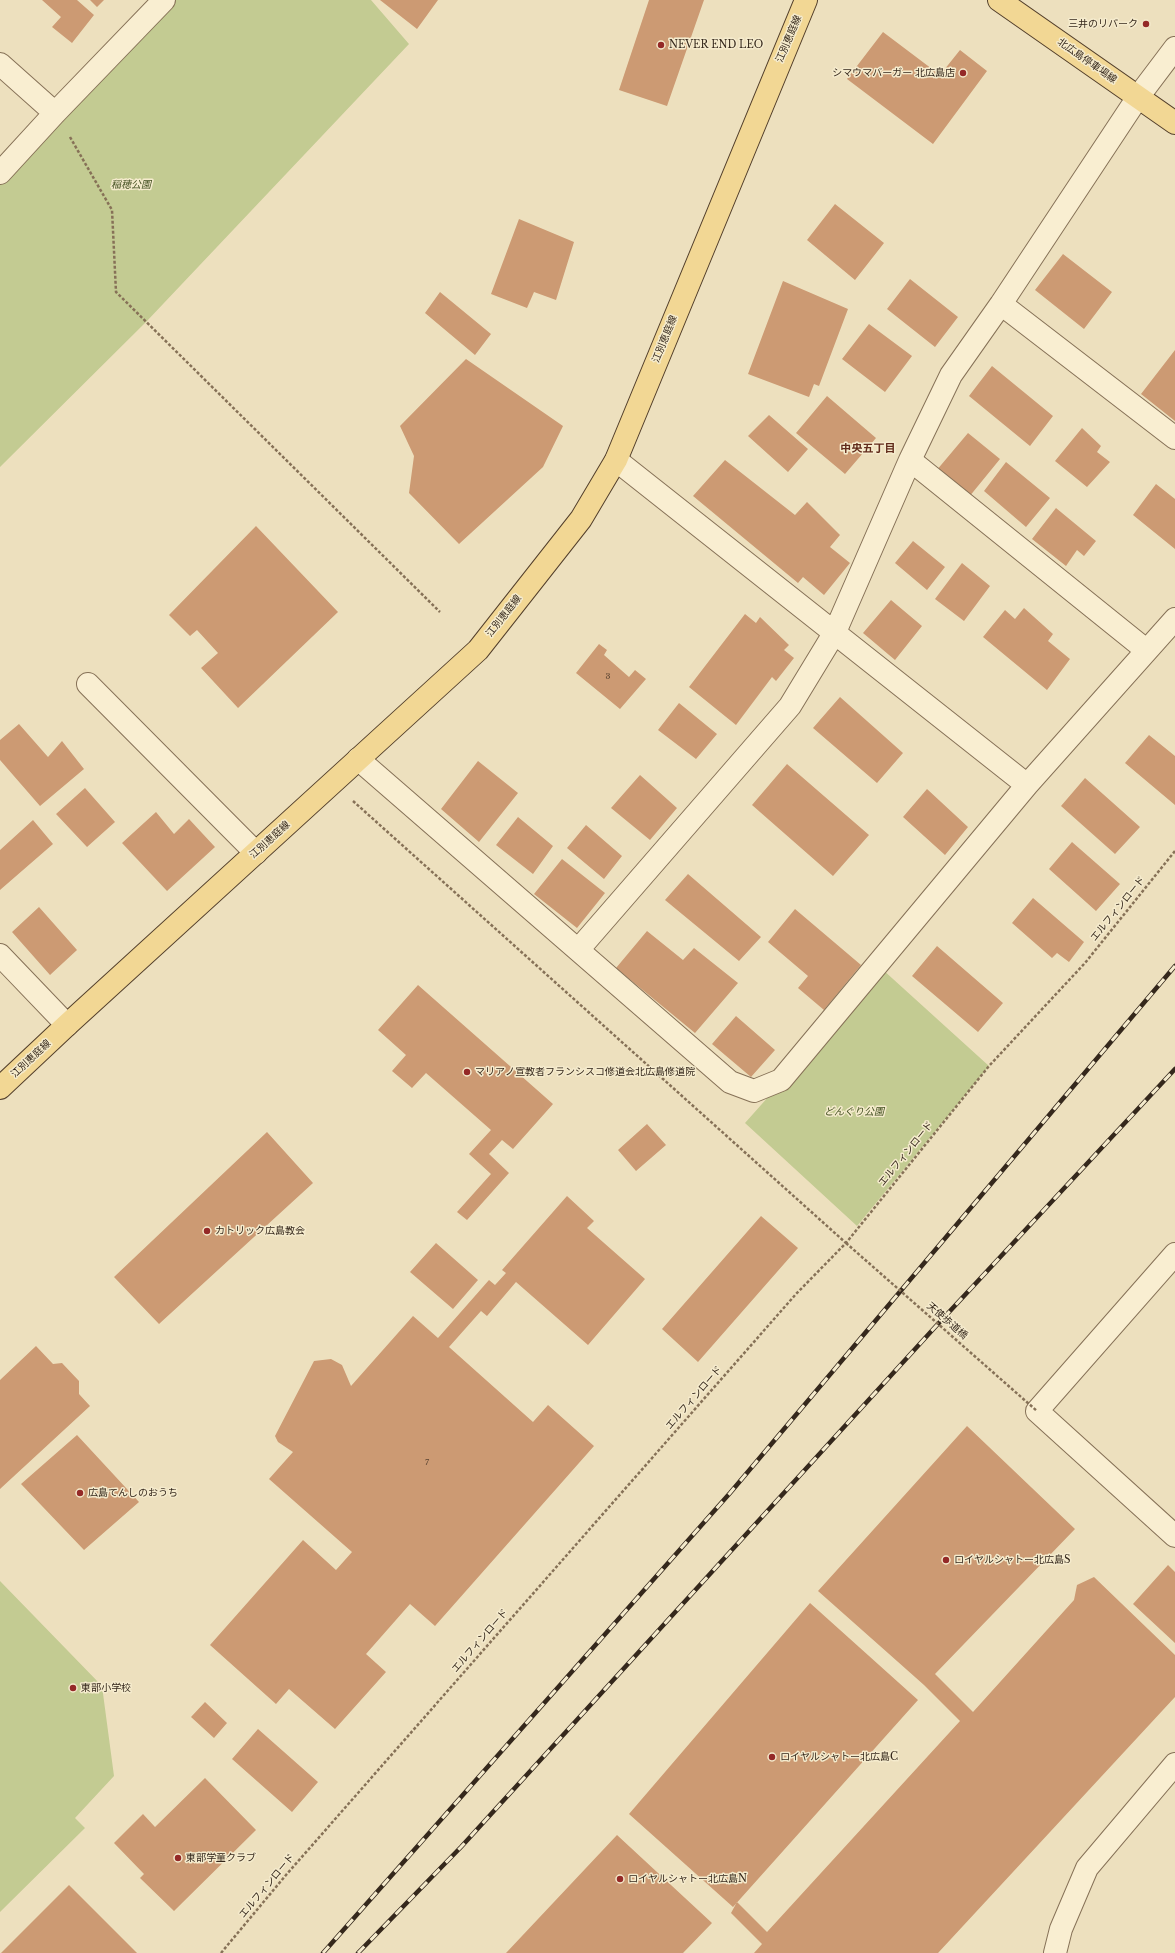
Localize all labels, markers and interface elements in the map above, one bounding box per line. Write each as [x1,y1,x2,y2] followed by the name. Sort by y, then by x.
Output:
[774,14,804,64] street label: 江別恵庭線
[1068,18,1138,30] place label: 三井のリパーク
[1141,19,1151,29] marker: 三井のリパーク
[1055,36,1119,86] street label: 北広島停車場線
[669,39,763,51] place label: NEVER END LEO
[656,40,666,50] marker: NEVER END LEO
[832,67,955,79] place label: シマウマバーガー 北広島店
[958,68,968,78] marker: シマウマバーガー 北広島店
[111,179,151,191] park label: 稲穂公園
[650,314,680,364] street label: 江別恵庭線
[841,442,895,456] district label: 中央五丁目
[484,593,524,639] street label: 江別恵庭線
[606,672,610,682] house number: 3
[247,819,293,861] street label: 江別恵庭線
[1088,874,1148,944] street label: エルフィンロード
[9,1038,53,1080] street label: 江別恵庭線
[475,1066,695,1078] place label: マリアノ宣教者フランシスコ修道会北広島修道院
[462,1067,472,1077] marker: マリアノ宣教者フランシスコ修道会北広島修道院
[824,1106,884,1118] park label: どんぐり公園
[876,1119,936,1189] street label: エルフィンロード
[215,1225,305,1237] place label: カトリック広島教会
[202,1226,212,1236] marker: カトリック広島教会
[924,1300,970,1342] street label: 天使歩道橋
[663,1364,725,1432] street label: エルフィンロード
[425,1458,429,1468] house number: 7
[88,1487,178,1499] place label: 広島てんしのおうち
[75,1488,85,1498] marker: 広島てんしのおうち
[954,1554,1070,1566] place label: ロイヤルシャトー北広島S
[941,1555,951,1565] marker: ロイヤルシャトー北広島S
[449,1607,511,1675] street label: エルフィンロード
[81,1682,131,1694] place label: 東部小学校
[68,1683,78,1693] marker: 東部小学校
[780,1751,898,1763] place label: ロイヤルシャトー北広島C
[767,1752,777,1762] marker: ロイヤルシャトー北広島C
[186,1852,256,1864] place label: 東部学童クラブ
[237,1852,297,1920] street label: エルフィンロード
[173,1853,183,1863] marker: 東部学童クラブ
[628,1873,747,1885] place label: ロイヤルシャトー北広島N
[615,1874,625,1884] marker: ロイヤルシャトー北広島N

